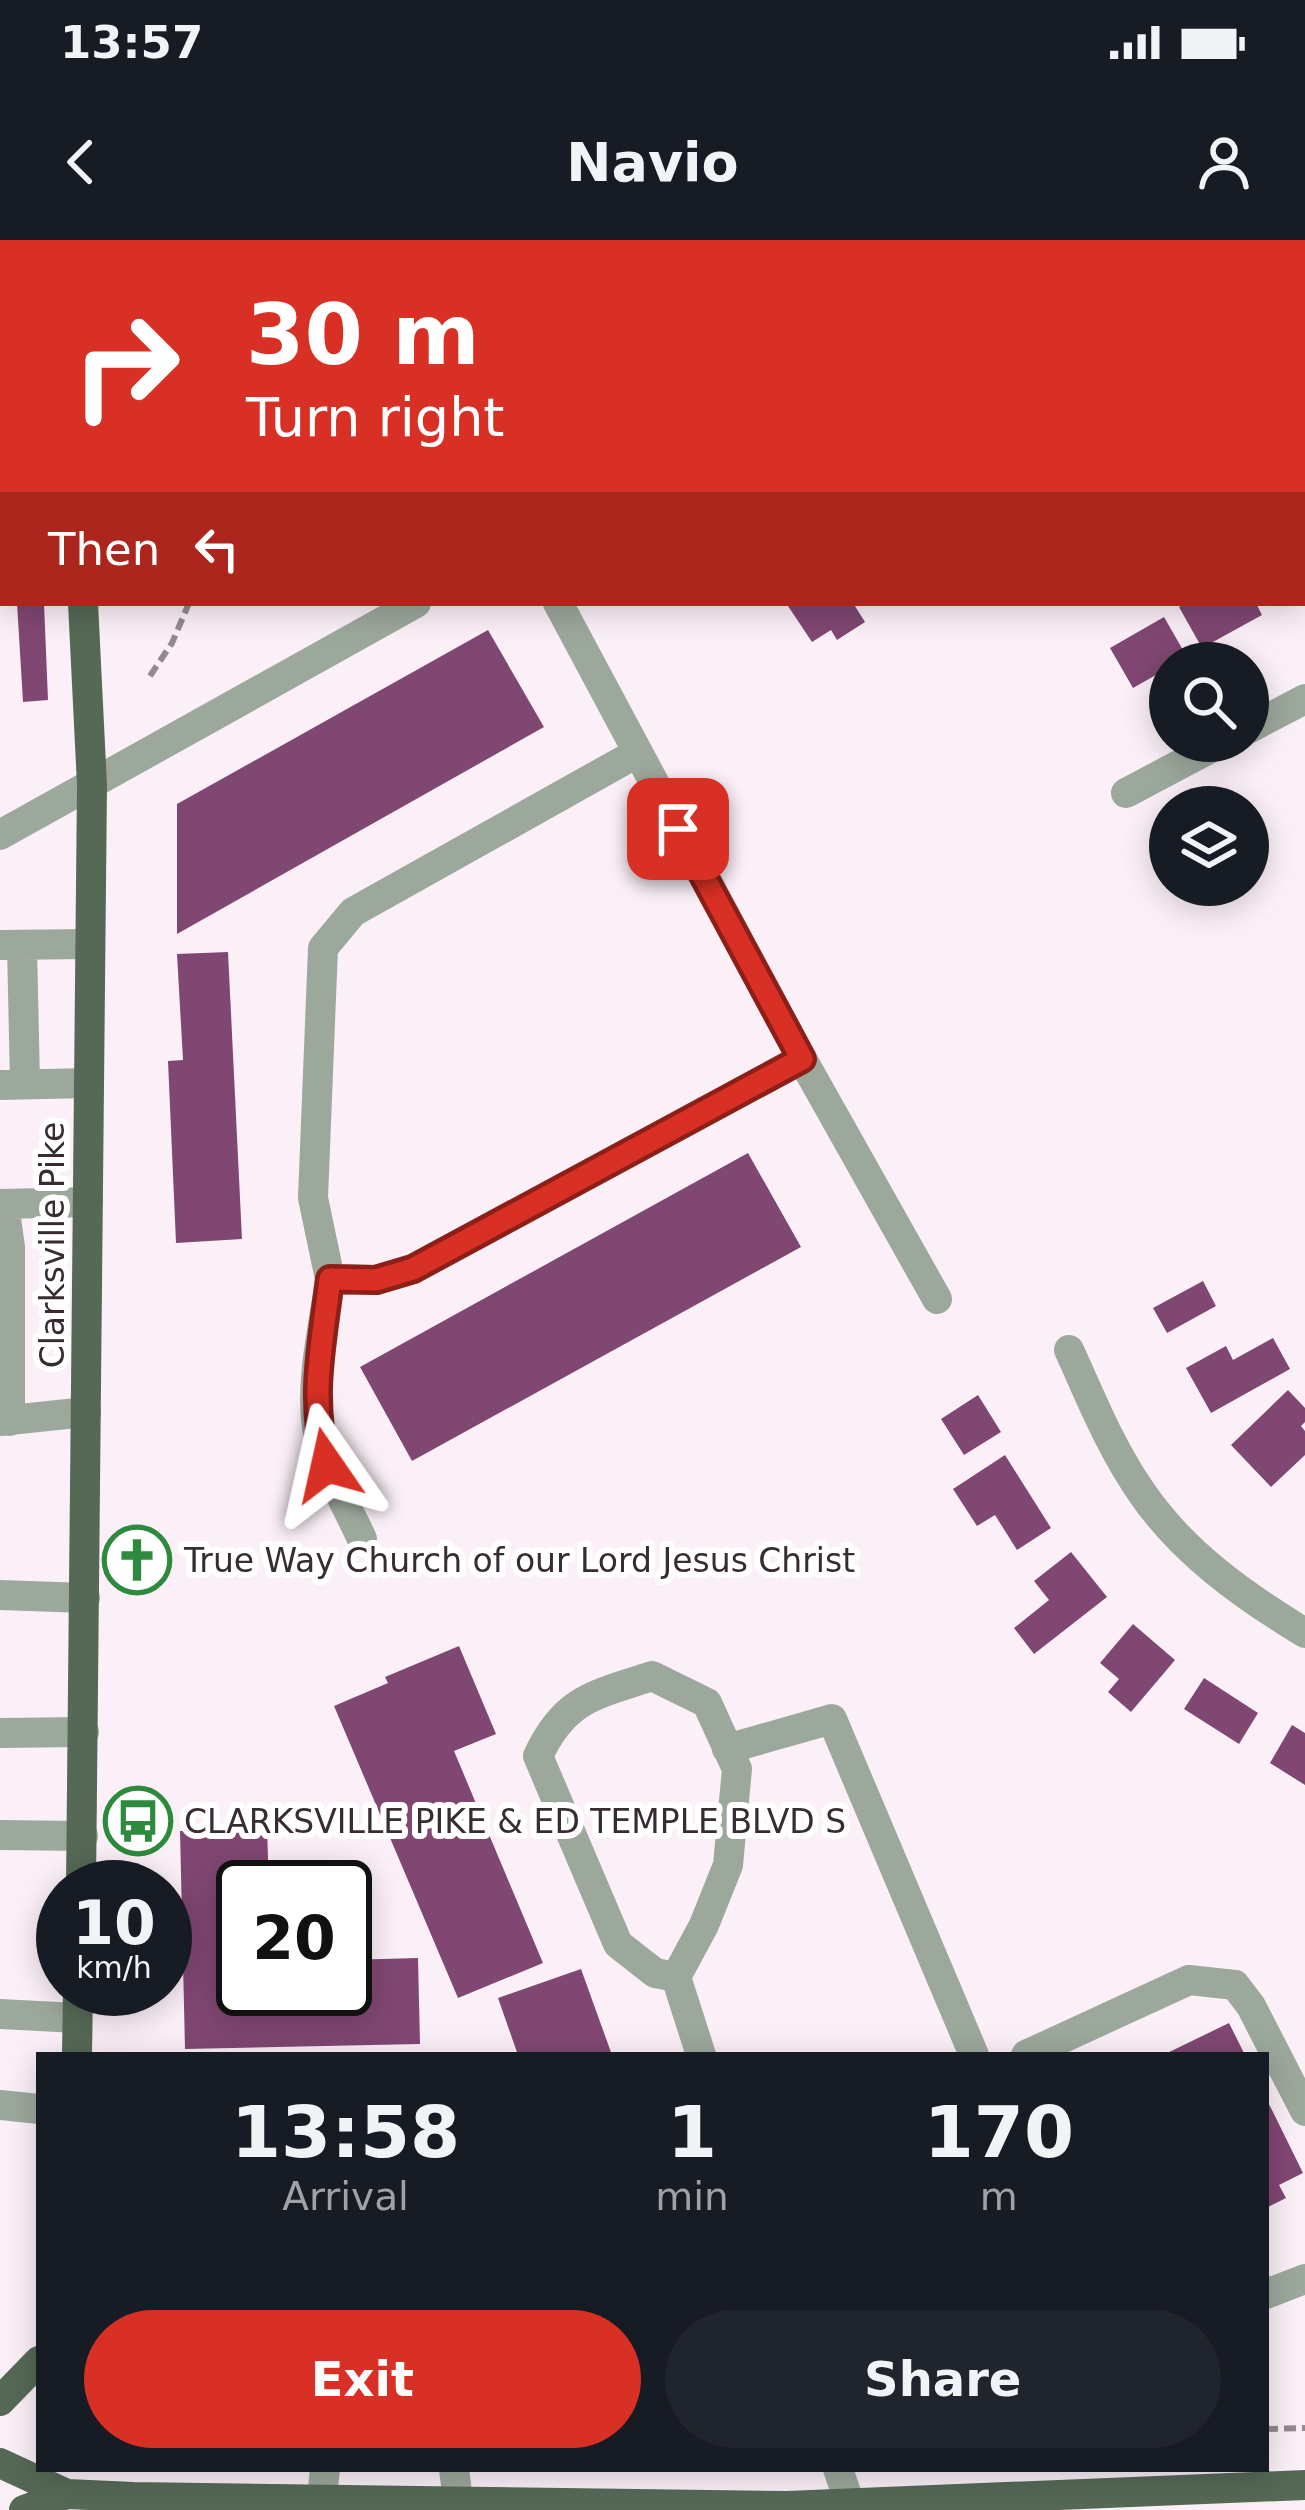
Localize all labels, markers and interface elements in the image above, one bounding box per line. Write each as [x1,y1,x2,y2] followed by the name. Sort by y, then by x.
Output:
[60,16,203,69] text: 13:57
[48,129,114,195] icon: back
[1191,129,1257,195] icon: person
[566,131,739,194] text: Navio
[246,286,480,384] text: 30 m
[48,288,204,444] icon: right
[246,386,505,449] text: Turn right
[184,516,250,582] icon: left
[48,523,160,576] text: Then
[1149,642,1269,906] map controls
[1149,642,1269,762] button: search
[627,778,729,880] pin
[1149,786,1269,906] button: layers
[645,796,711,862] icon: arrive
[33,1122,72,1368] street label: Clarksville Pike
[264,1402,390,1528] position arrow
[102,1525,172,1595] church icon: True Way Church of our Lord Jesus Christ
[183,1541,855,1580] place label: True Way Church of our Lord Jesus Christ
[103,1786,173,1856] bus stop icon: CLARKSVILLE PIKE & ED TEMPLE BLVD S
[184,1802,846,1841] place label: CLARKSVILLE PIKE & ED TEMPLE BLVD S
[216,1860,372,2016] speed limit sign: 20
[72,1888,156,1958] text: 10
[76,1950,152,1985] text: km/h
[231,2090,460,2174] text: 13:58
[667,2090,717,2174] text: 1
[924,2090,1074,2174] text: 170
[282,2174,409,2219] text: Arrival
[655,2174,729,2219] text: min
[980,2174,1018,2219] text: m
[84,2310,641,2448] button: Exit
[665,2310,1221,2448] button: Share

